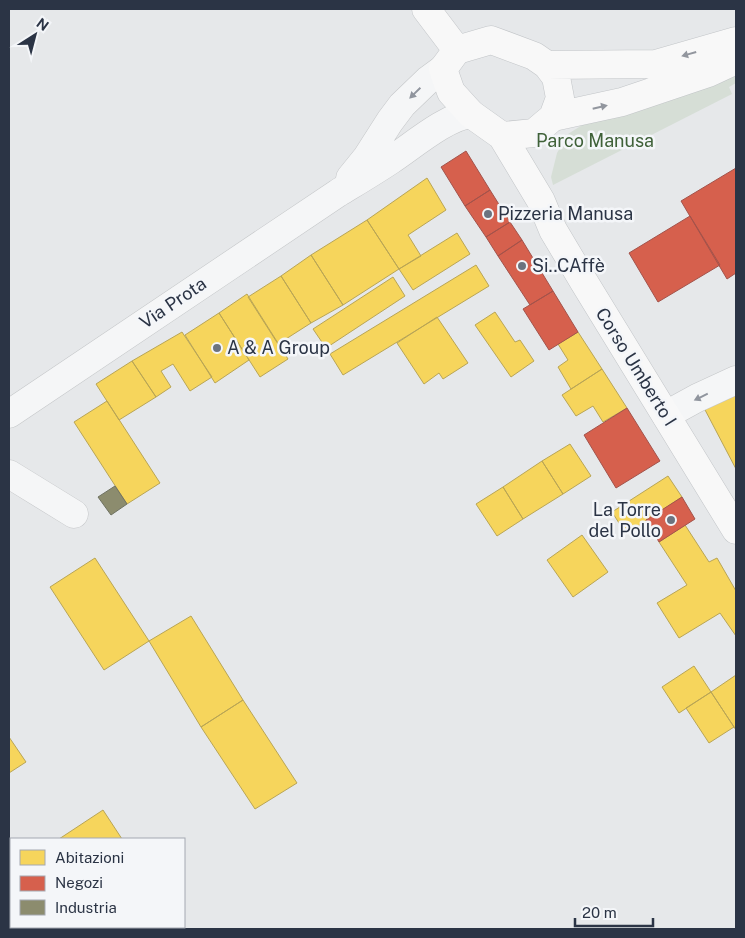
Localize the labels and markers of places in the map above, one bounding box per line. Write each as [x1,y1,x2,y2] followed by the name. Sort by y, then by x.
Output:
[498,203,633,224] place label: Pizzeria Manusa
[482,208,494,220] marker: Pizzeria Manusa
[532,255,605,276] place label: Si..CAffè
[516,260,528,272] marker: Si..CAffè
[227,337,330,358] place label: A & A Group
[211,342,223,354] marker: A & A Group
[588,499,661,541] place label: La Torre del Pollo
[665,514,677,526] marker: La Torre del Pollo

